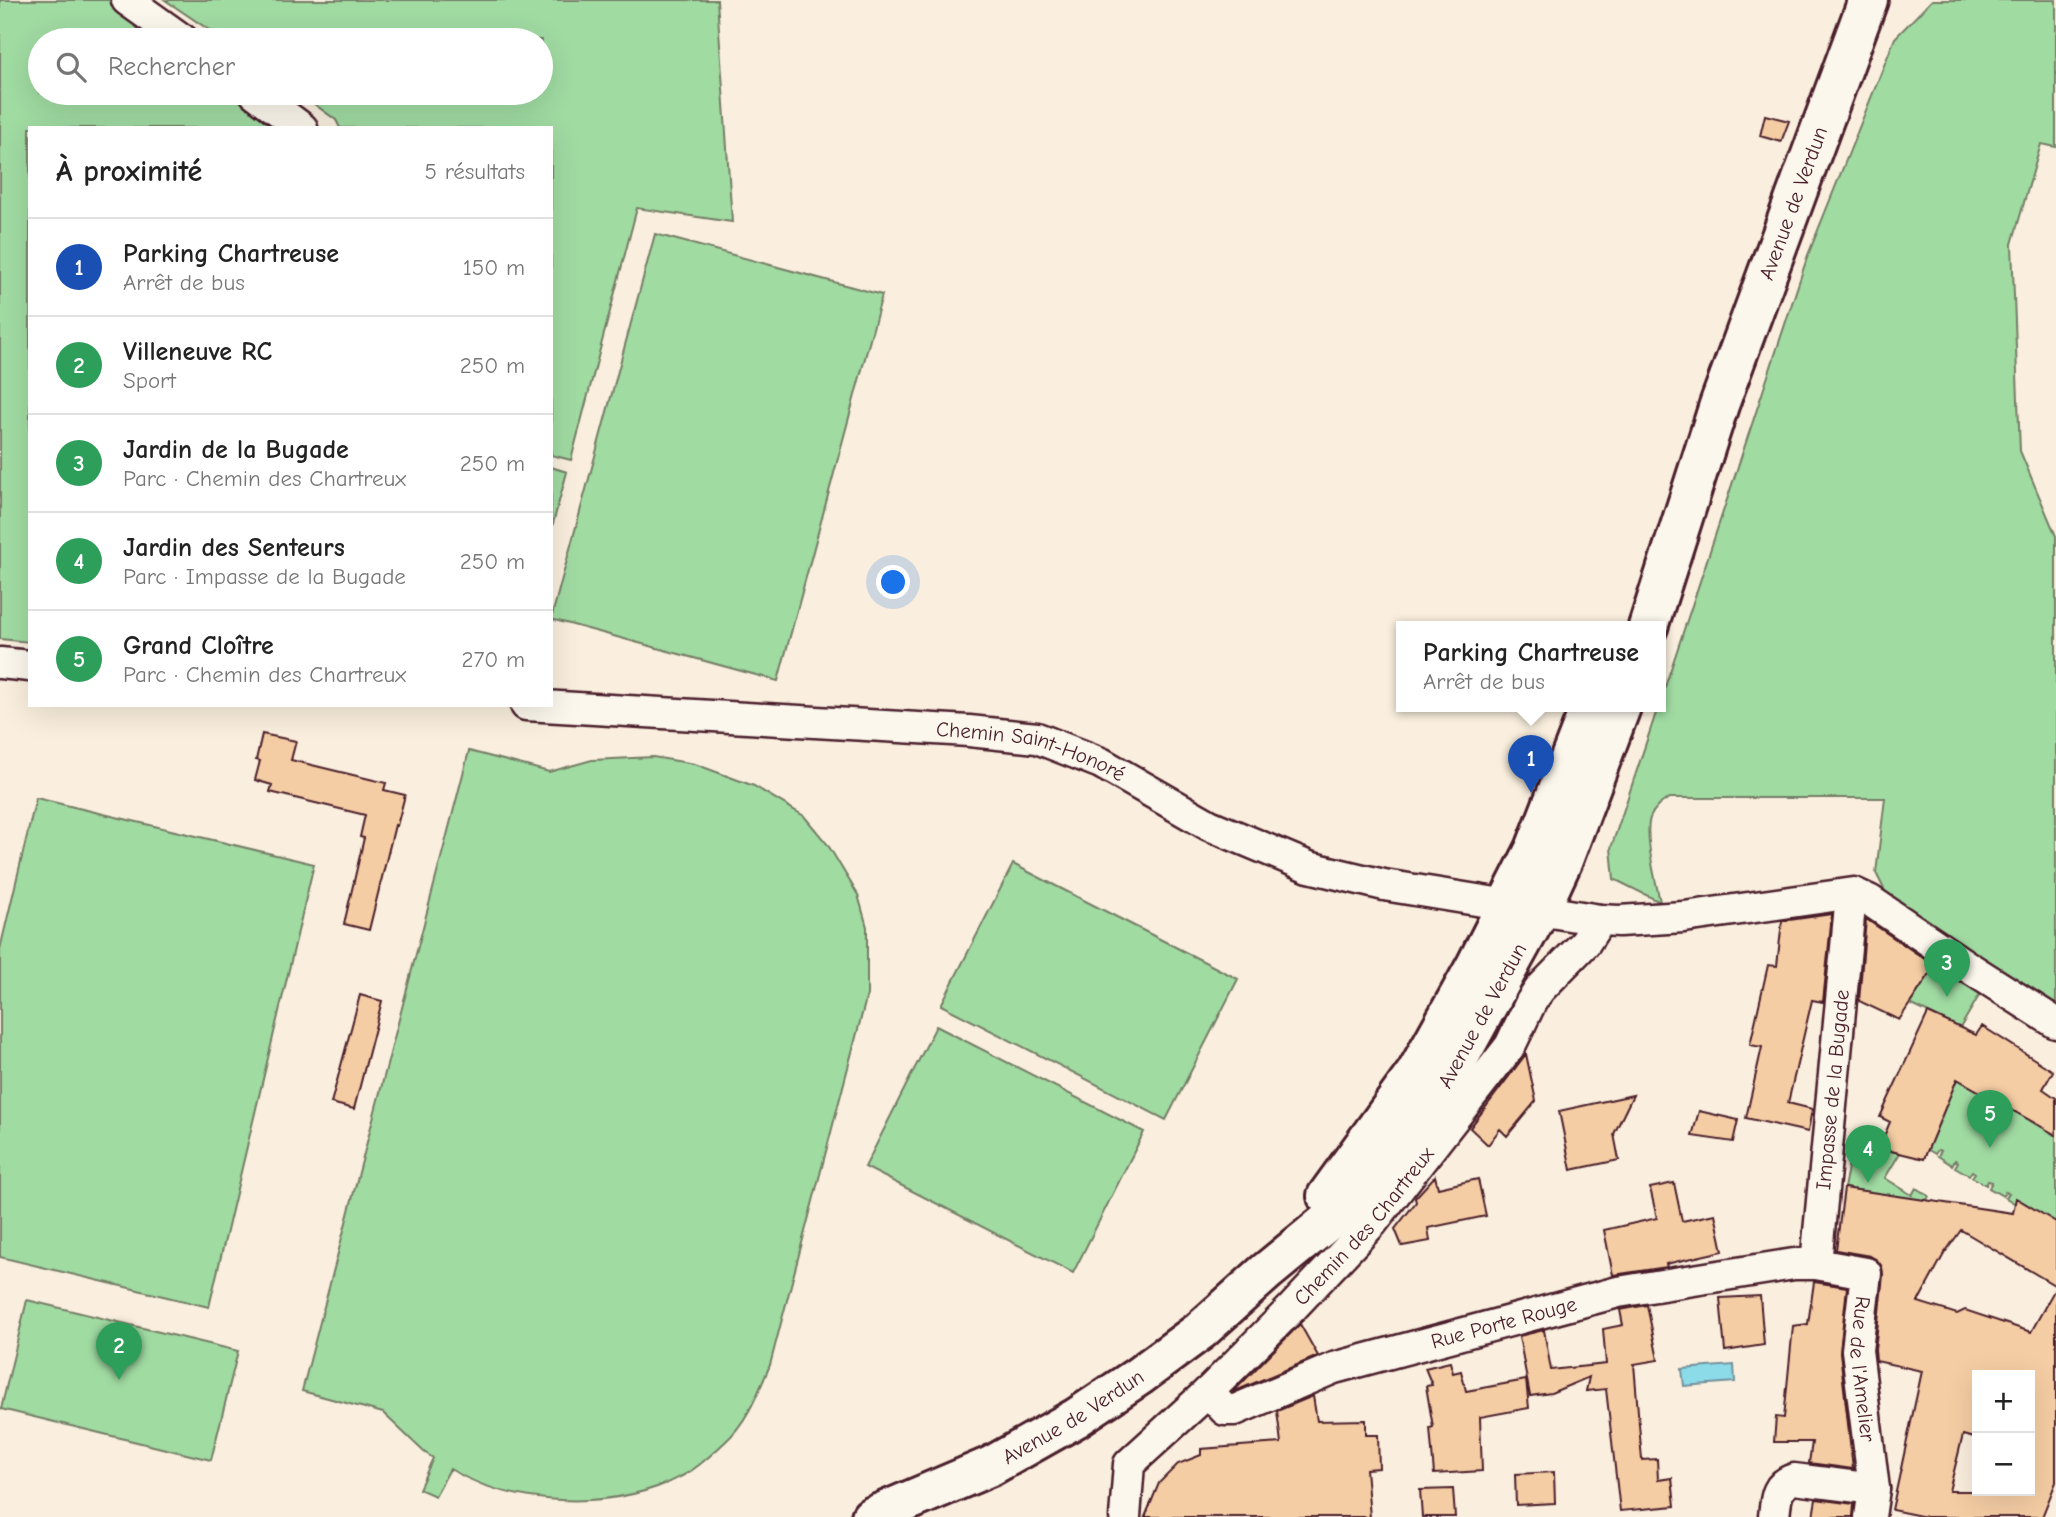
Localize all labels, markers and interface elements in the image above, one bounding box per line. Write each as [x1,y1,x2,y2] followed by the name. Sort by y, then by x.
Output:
[28,28,553,105] search box
[52,48,90,86] icon: search
[108,52,235,82] text: Rechercher
[1754,123,1832,283] street label: Avenue de Verdun
[56,154,202,189] text: À proximité
[425,158,525,185] text: 5 résultats
[123,239,339,269] text: Parking Chartreuse
[74,254,84,281] text: 1
[463,254,525,281] text: 150 m
[123,269,245,296] text: Arrêt de bus
[123,337,272,367] text: Villeneuve RC
[73,352,85,379] text: 2
[460,352,525,379] text: 250 m
[123,367,176,394] text: Sport
[123,435,349,465] text: Jardin de la Bugade
[73,450,85,477] text: 3
[460,450,525,477] text: 250 m
[123,465,406,492] text: Parc · Chemin des Chartreux
[123,533,345,563] text: Jardin des Senteurs
[74,548,84,575] text: 4
[460,548,525,575] text: 250 m
[123,563,406,590] text: Parc · Impasse de la Bugade
[876,565,910,599] your location
[1396,621,1666,712] popup
[123,631,274,661] text: Grand Cloître
[1423,638,1639,668] text: Parking Chartreuse
[73,646,85,673] text: 5
[461,646,525,673] text: 270 m
[123,661,406,688] text: Parc · Chemin des Chartreux
[1423,668,1545,695] text: Arrêt de bus
[936,717,1130,786] street label: Chemin Saint-Honoré
[1508,735,1554,793] pin: 1
[1433,939,1531,1092] street label: Avenue de Verdun
[1924,939,1970,997] pin: 3
[1811,989,1854,1191] street label: Impasse de la Bugade
[1967,1090,2013,1148] pin: 5
[1845,1125,1891,1183] pin: 4
[1289,1142,1439,1310] street label: Chemin des Chartreux
[1428,1292,1579,1354] street label: Rue Porte Rouge
[1845,1295,1880,1444] street label: Rue de l'Amelier
[96,1322,142,1380] pin: 2
[998,1364,1148,1469] street label: Avenue de Verdun
[1972,1370,2035,1496] map controls
[1972,1370,2035,1433] button: +
[1972,1433,2035,1496] button: −

